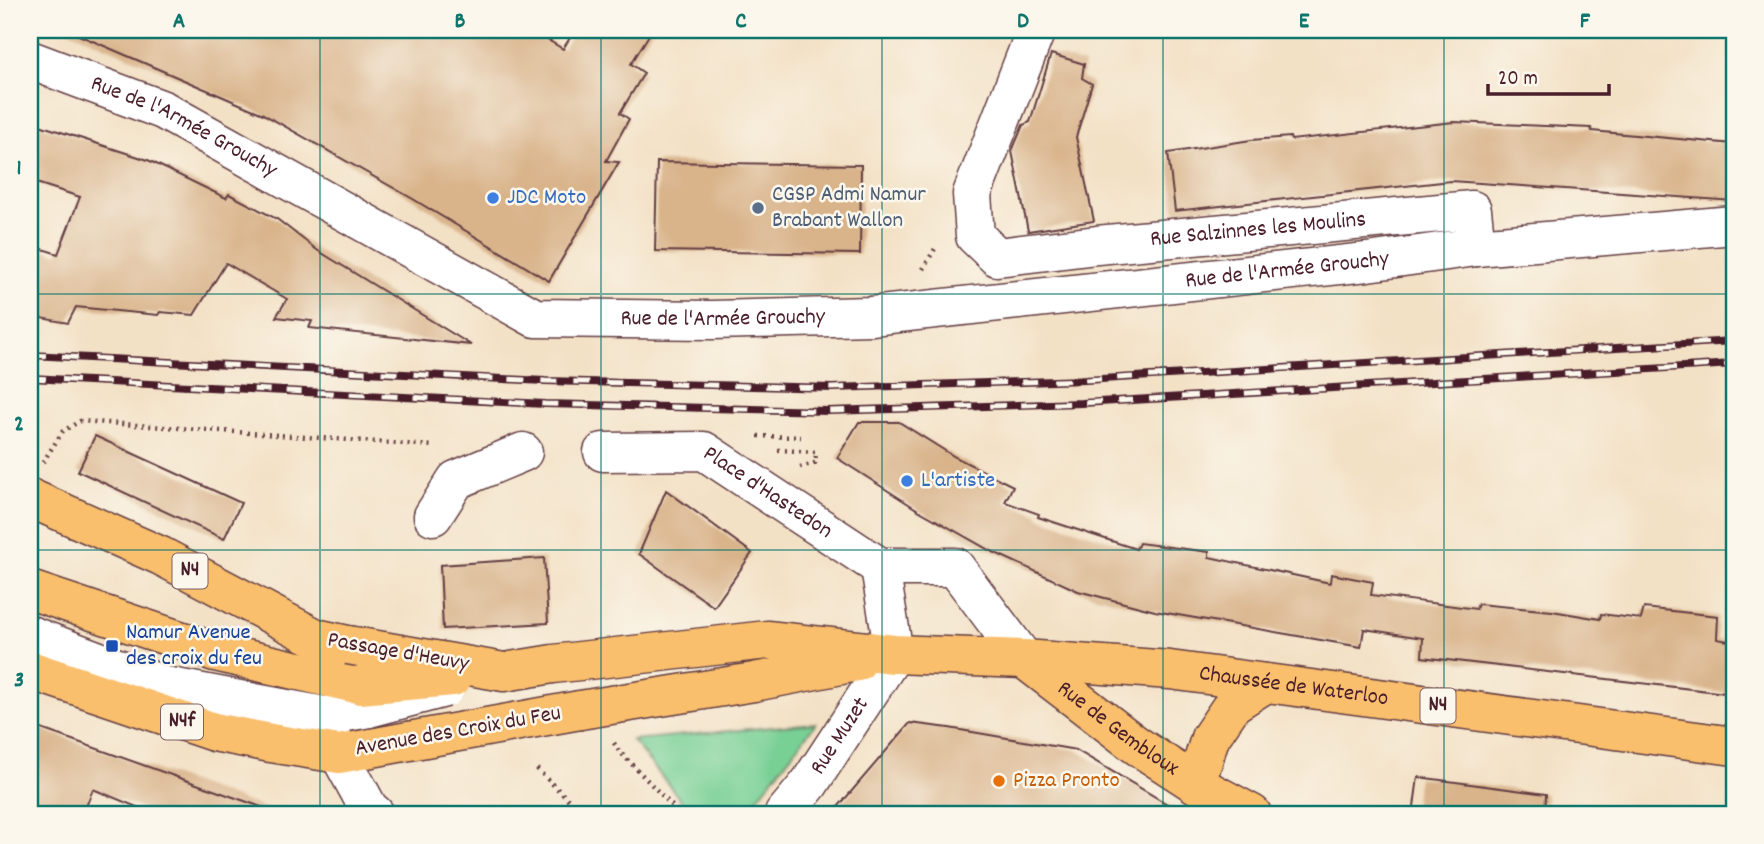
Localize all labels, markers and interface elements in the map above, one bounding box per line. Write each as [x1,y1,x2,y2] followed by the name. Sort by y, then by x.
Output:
[173,6,185,39] text: A
[455,6,466,39] text: B
[735,6,747,39] text: C
[1017,6,1029,39] text: D
[1299,6,1310,39] text: E
[1580,6,1591,39] text: F
[1488,52,1608,96] scale bar
[1498,65,1538,95] text: 20 m
[86,68,283,187] street label: Rue de l'Armée Grouchy
[16,153,22,186] text: 1
[772,179,926,238] place label: CGSP Admi Namur Brabant Wallon
[507,182,586,215] place label: JDC Moto
[485,190,501,206] marker: JDC Moto
[750,200,766,216] marker: CGSP Admi Namur Brabant Wallon
[1149,203,1367,256] street label: Rue Salzinnes les Moulins
[1184,243,1392,298] street label: Rue de l'Armée Grouchy
[620,301,826,337] street label: Rue de l'Armée Grouchy
[14,409,24,442] text: 2
[696,438,839,548] street label: Place d'Hastedon
[921,465,995,498] place label: L'artiste
[899,473,915,489] marker: L'artiste
[172,554,208,588] road number: N4
[126,617,262,676] place label: Namur Avenue des croix du feu
[325,624,472,682] street label: Passage d'Heuvy
[104,638,120,654] marker: Namur Avenue des croix du feu
[1197,658,1390,716] street label: Chaussée de Waterloo
[14,665,24,698] text: 3
[1049,673,1186,785] street label: Rue de Gembloux
[1420,688,1456,724] road number: N4
[802,691,878,782] street label: Rue Muzet
[352,698,564,766] street label: Avenue des Croix du Feu
[161,704,203,740] road number: N4f
[1013,765,1120,798] place label: Pizza Pronto
[991,773,1007,789] marker: Pizza Pronto

